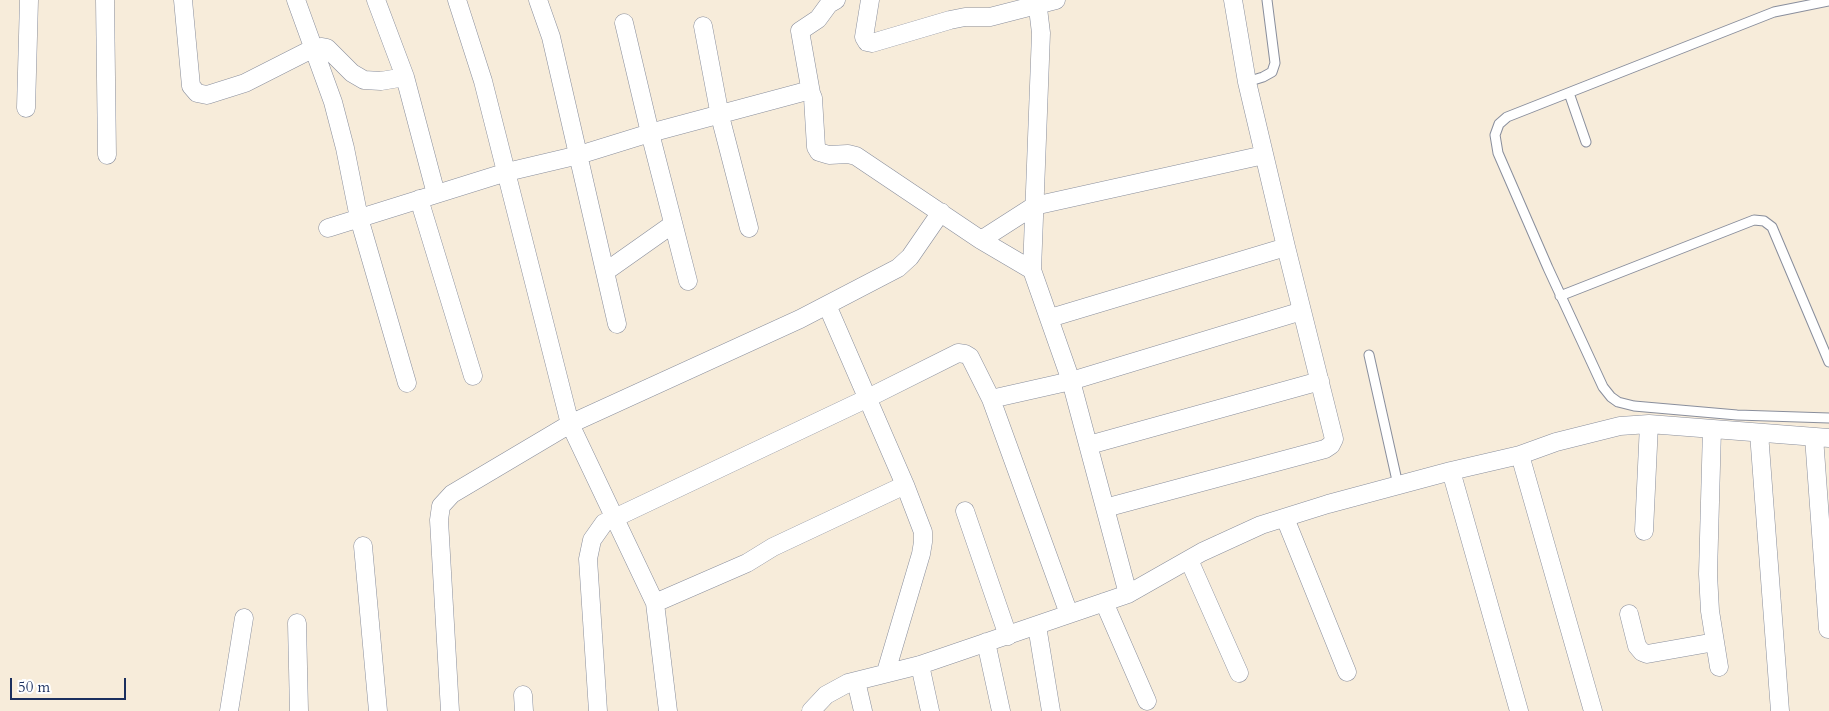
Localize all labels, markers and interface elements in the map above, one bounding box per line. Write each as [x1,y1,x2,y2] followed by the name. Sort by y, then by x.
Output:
[12,668,129,700] scale bar
[18,677,50,697] text: 50 m

